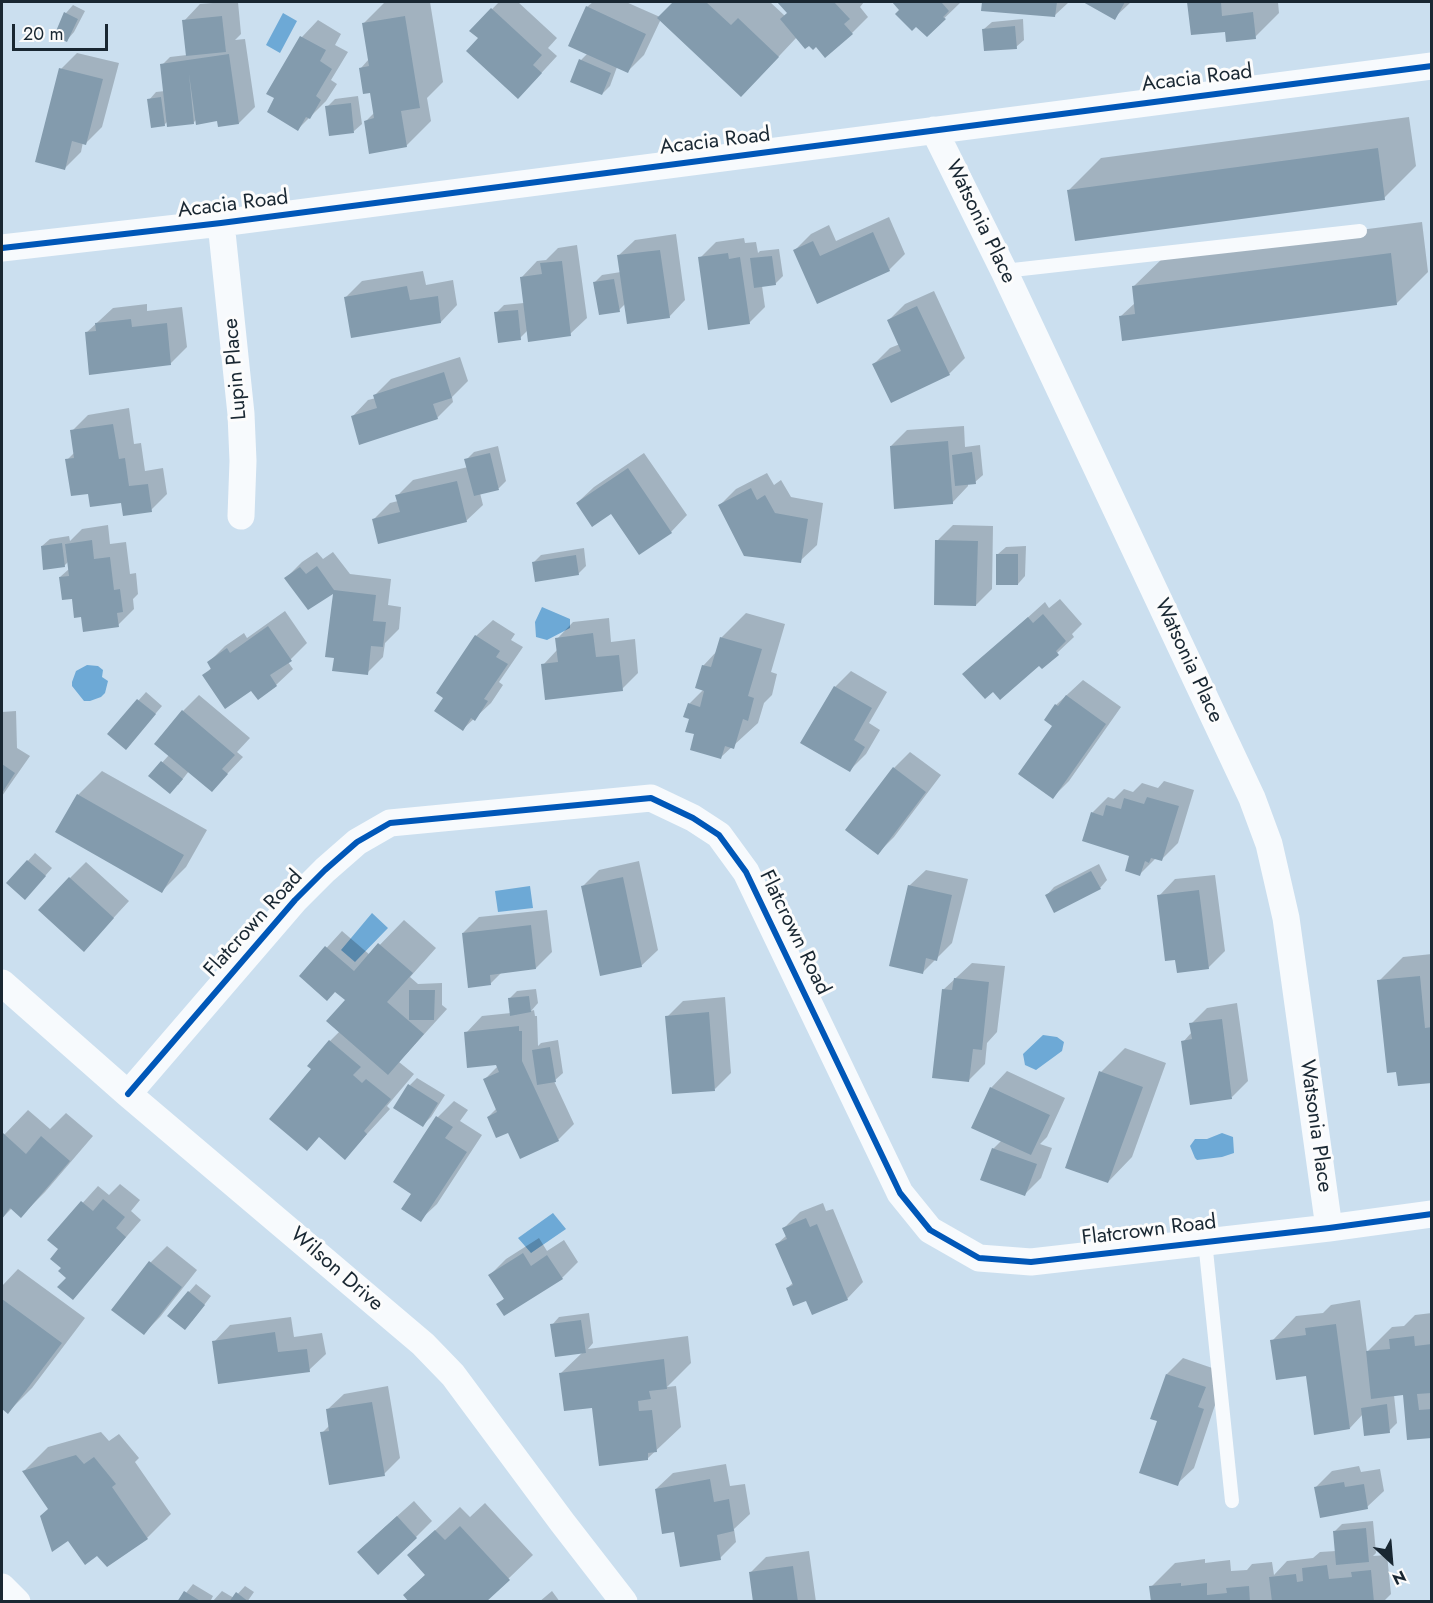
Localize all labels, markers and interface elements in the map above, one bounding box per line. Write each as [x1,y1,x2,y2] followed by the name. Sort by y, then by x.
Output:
[15,12,111,50] scale bar
[23,21,63,47] text: 20 m
[1140,60,1254,98] street label: Acacia Road
[658,123,772,161] street label: Acacia Road
[939,156,1021,288] street label: Watsonia Place
[176,186,290,224] street label: Acacia Road
[219,317,253,421] street label: Lupin Place
[1148,595,1228,727] street label: Watsonia Place
[199,865,309,983] street label: Flatcrown Road
[753,867,835,999] street label: Flatcrown Road
[1293,1058,1337,1194] street label: Watsonia Place
[1080,1210,1218,1252] street label: Flatcrown Road
[284,1223,388,1317] street label: Wilson Drive
[1361,1531,1421,1591] north arrow
[1388,1565,1410,1591] text: N

